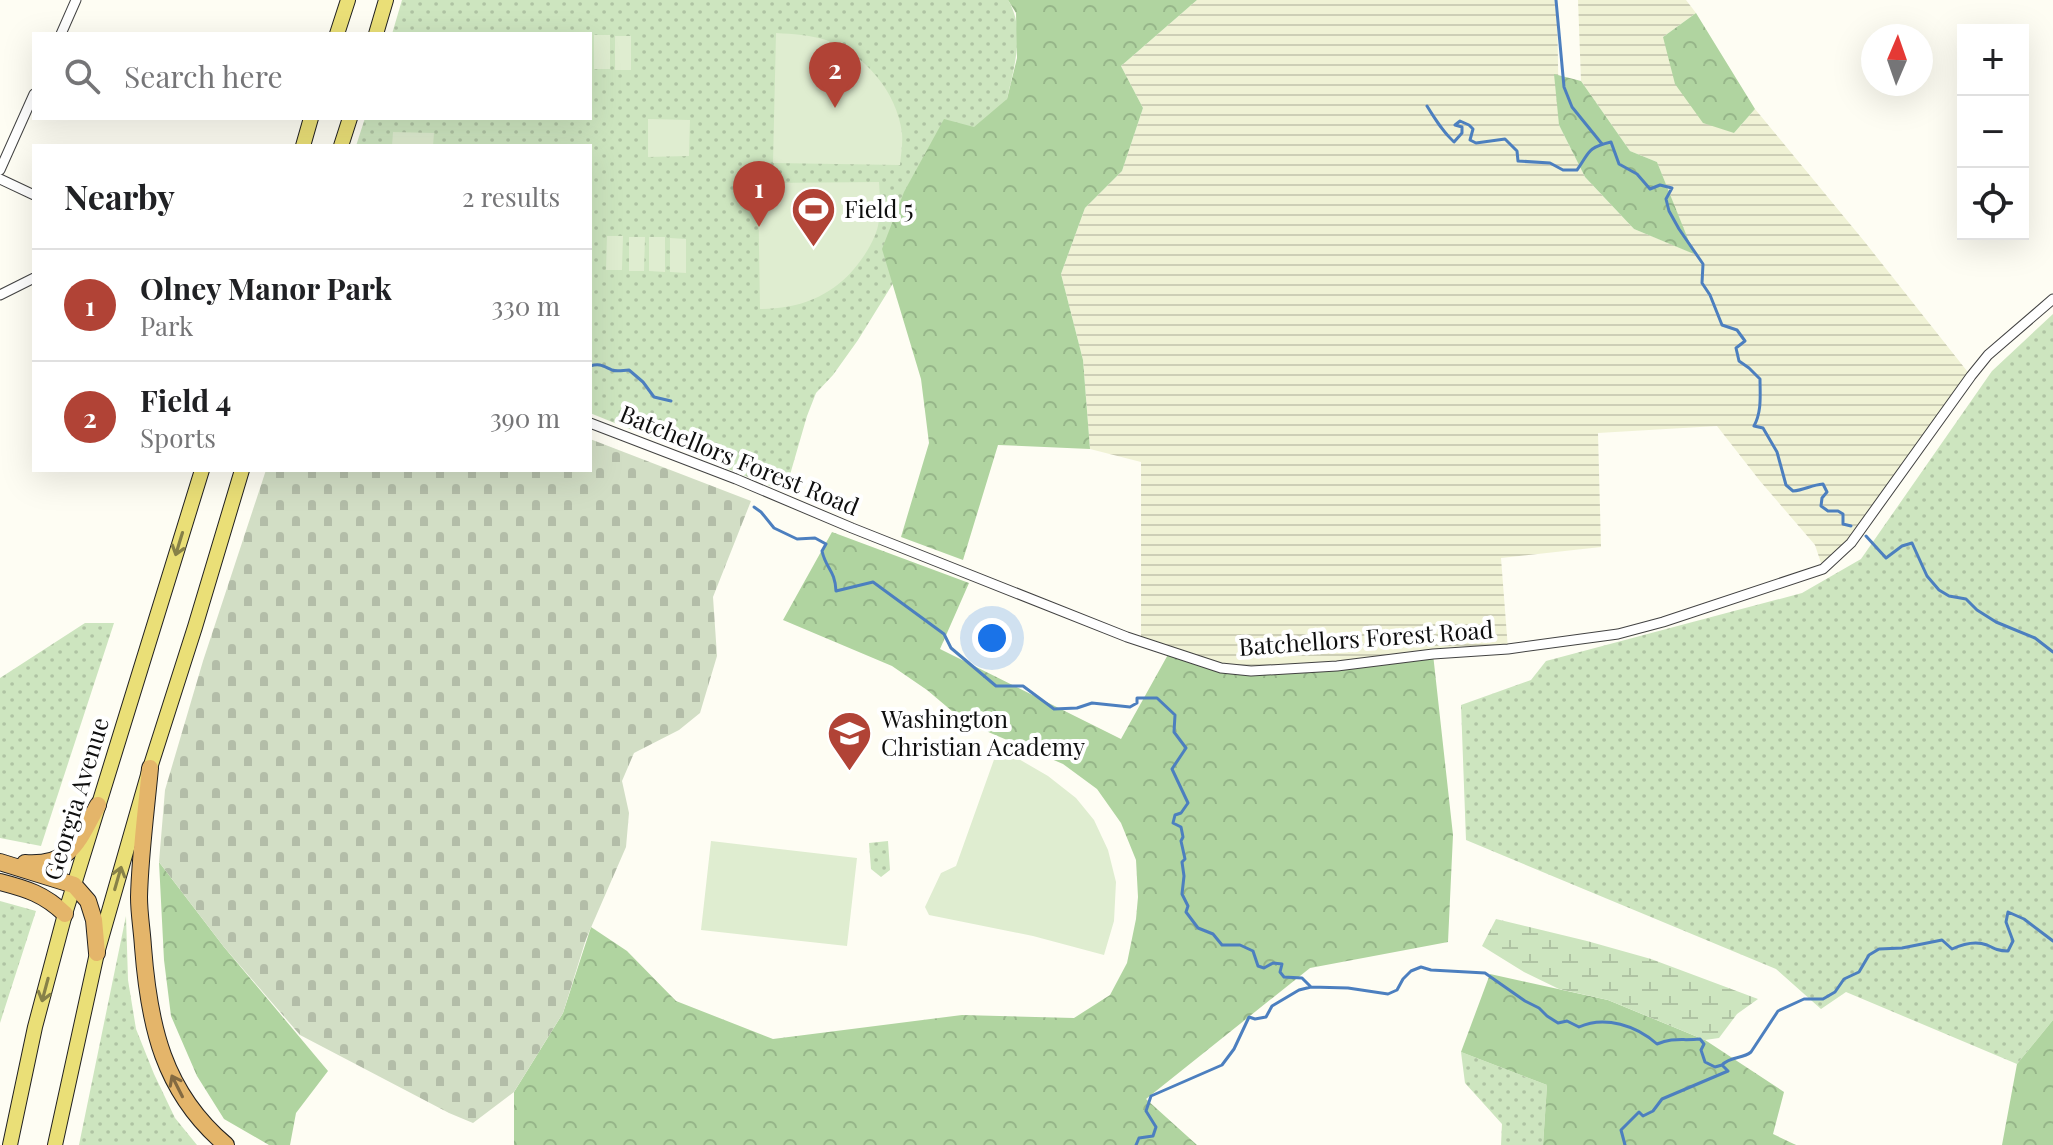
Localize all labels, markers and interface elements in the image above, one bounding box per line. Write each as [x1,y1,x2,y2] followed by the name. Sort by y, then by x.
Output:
[1861,24,1933,96] north arrow
[1957,24,2029,240] map controls
[1957,24,2029,96] button: +
[32,32,592,120] search box
[809,42,861,108] pin: 2
[60,54,104,98] icon: search
[124,56,283,96] text: Search here
[1957,96,2029,168] button: −
[733,161,785,227] pin: 1
[1957,168,2029,240] button: locate
[64,173,175,219] text: Nearby
[462,179,560,214] text: 2 results
[789,186,837,249] sports icon: Field 5
[844,192,913,224] place label: Field 5
[140,268,392,308] text: Olney Manor Park
[85,288,95,323] text: 1
[491,288,560,323] text: 330 m
[140,308,193,343] text: Park
[140,380,231,420] text: Field 4
[615,396,864,522] street label: Batchellors Forest Road
[83,400,97,435] text: 2
[490,400,560,435] text: 390 m
[140,420,216,455] text: Sports
[170,532,185,557] one-way arrow
[1237,612,1494,662] street label: Batchellors Forest Road
[972,618,1012,658] your location
[880,702,1085,762] place label: Washington Christian Academy
[826,710,874,773] school or university icon: Washington Christian Academy
[35,713,115,884] street label: Georgia Avenue
[112,865,127,891] one-way arrow
[37,976,52,1002] one-way arrow
[168,1074,184,1098] one-way arrow

